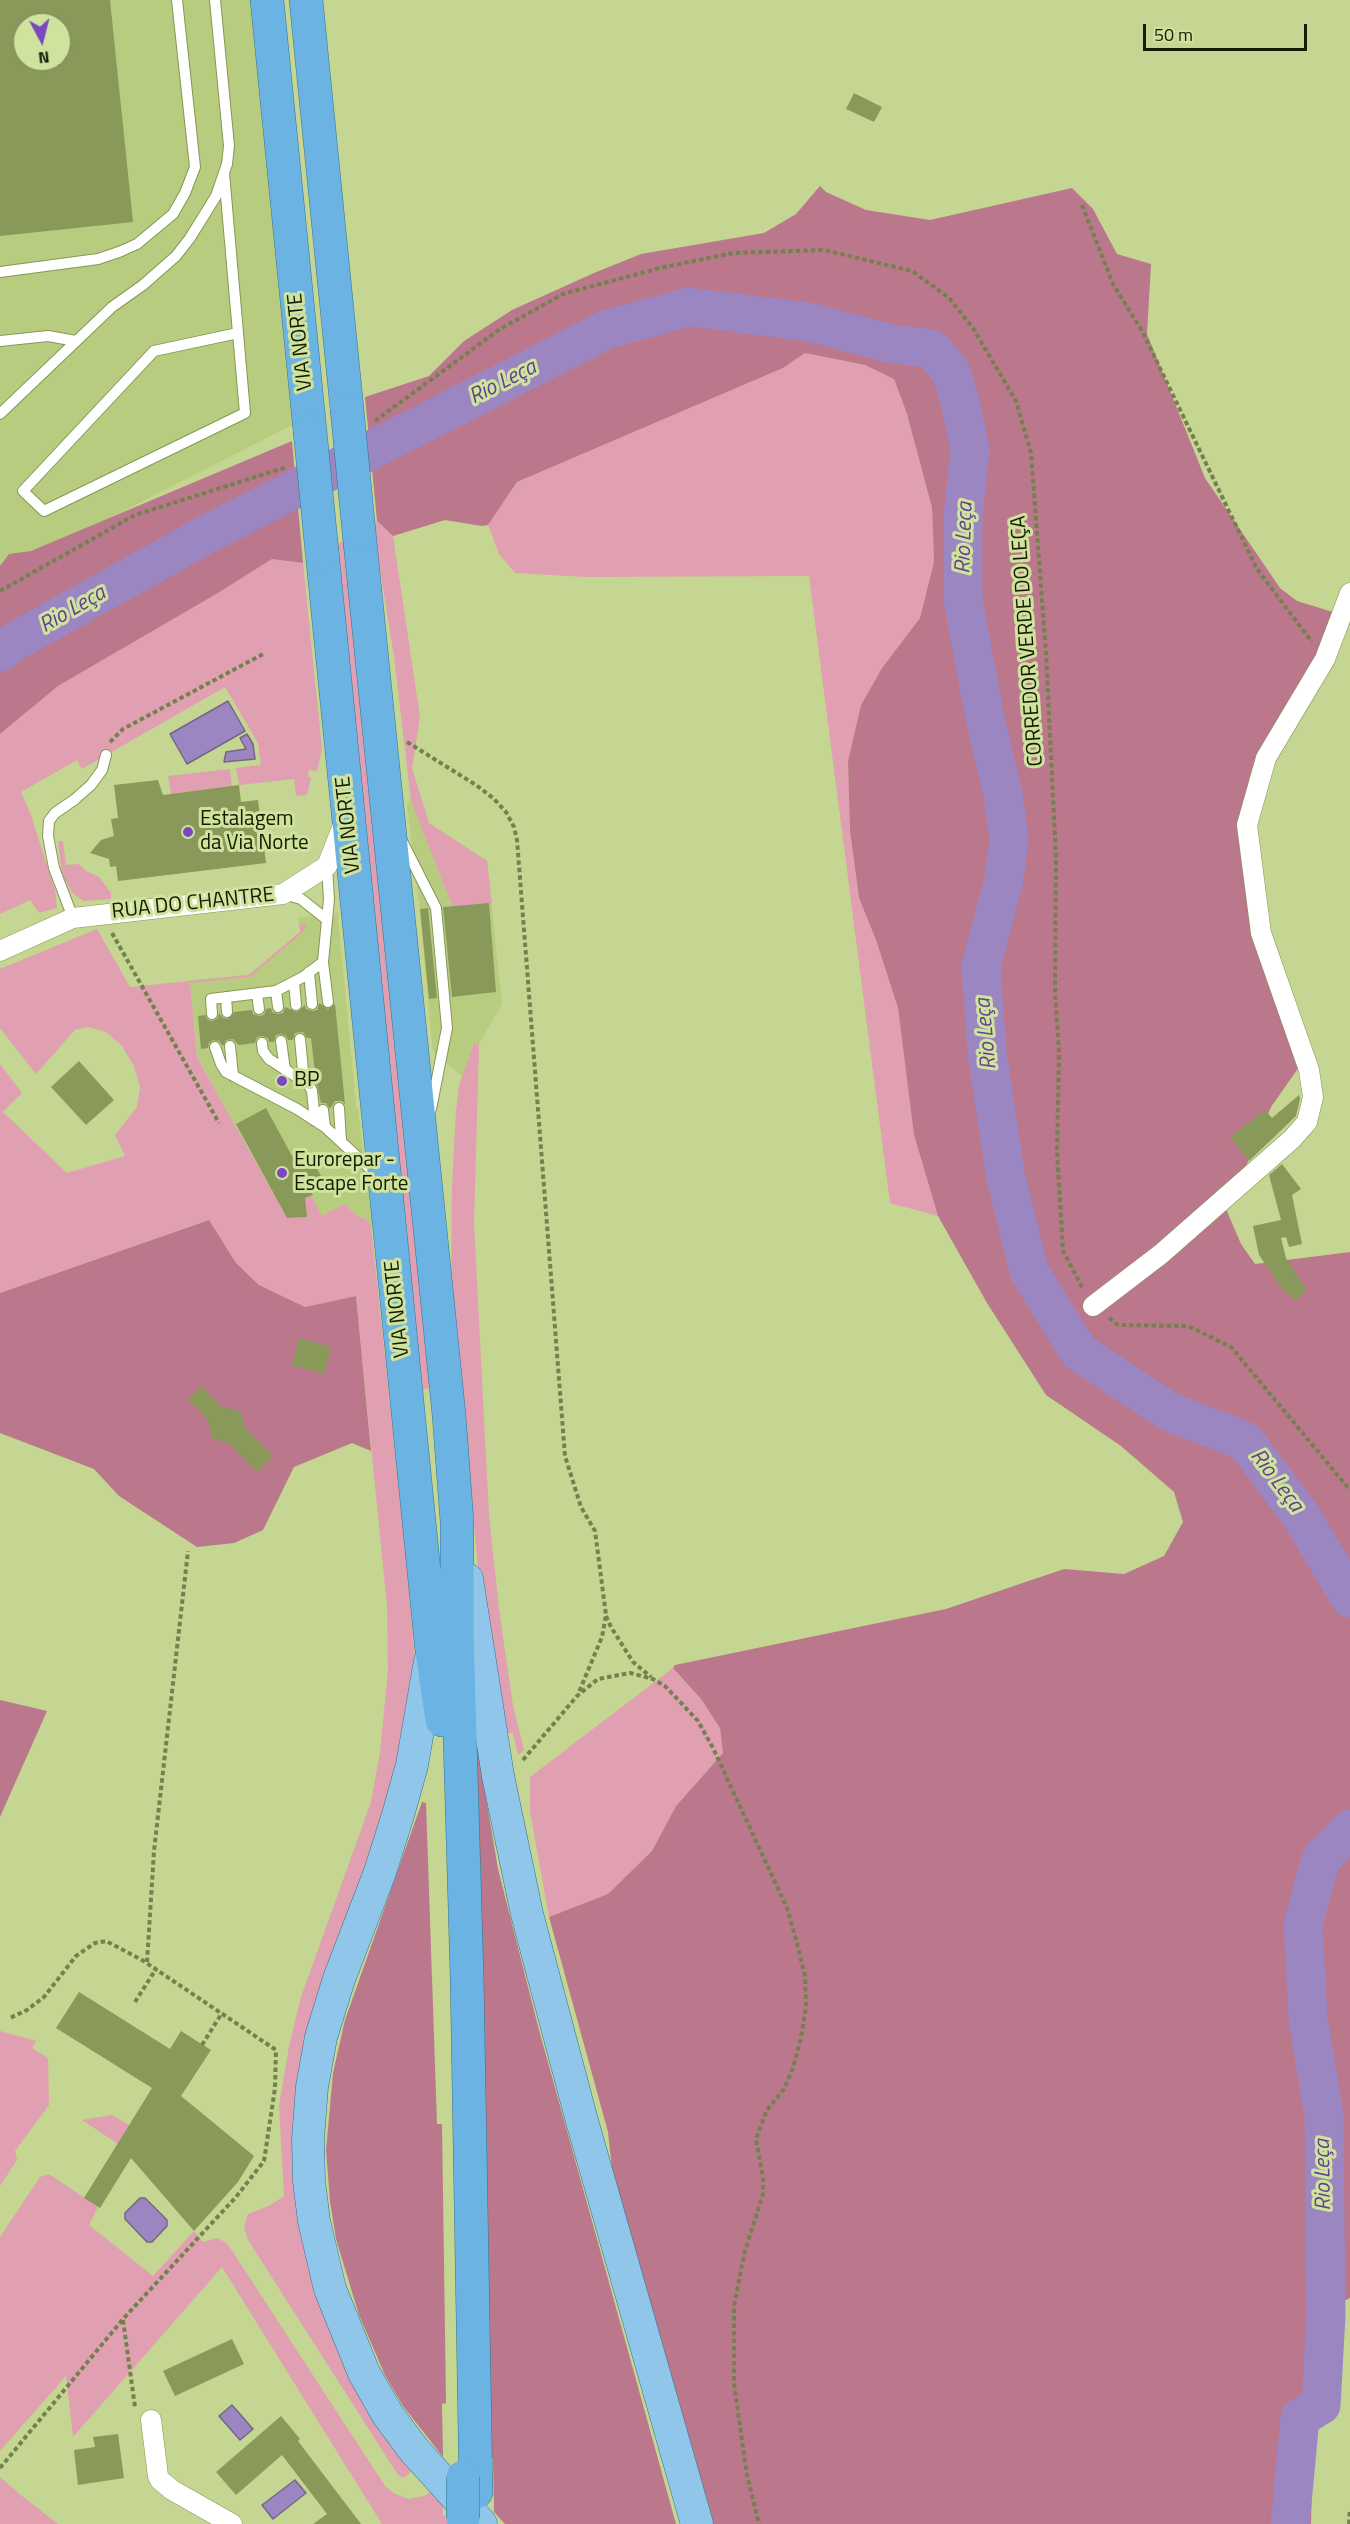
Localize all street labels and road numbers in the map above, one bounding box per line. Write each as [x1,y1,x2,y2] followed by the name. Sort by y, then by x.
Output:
[283,292,319,392] street label: VIA NORTE
[1007,515,1049,767] street label: CORREDOR VERDE DO LEÇA
[331,775,367,875] street label: VIA NORTE
[110,883,276,925] street label: RUA DO CHANTRE
[380,1259,416,1359] street label: VIA NORTE

